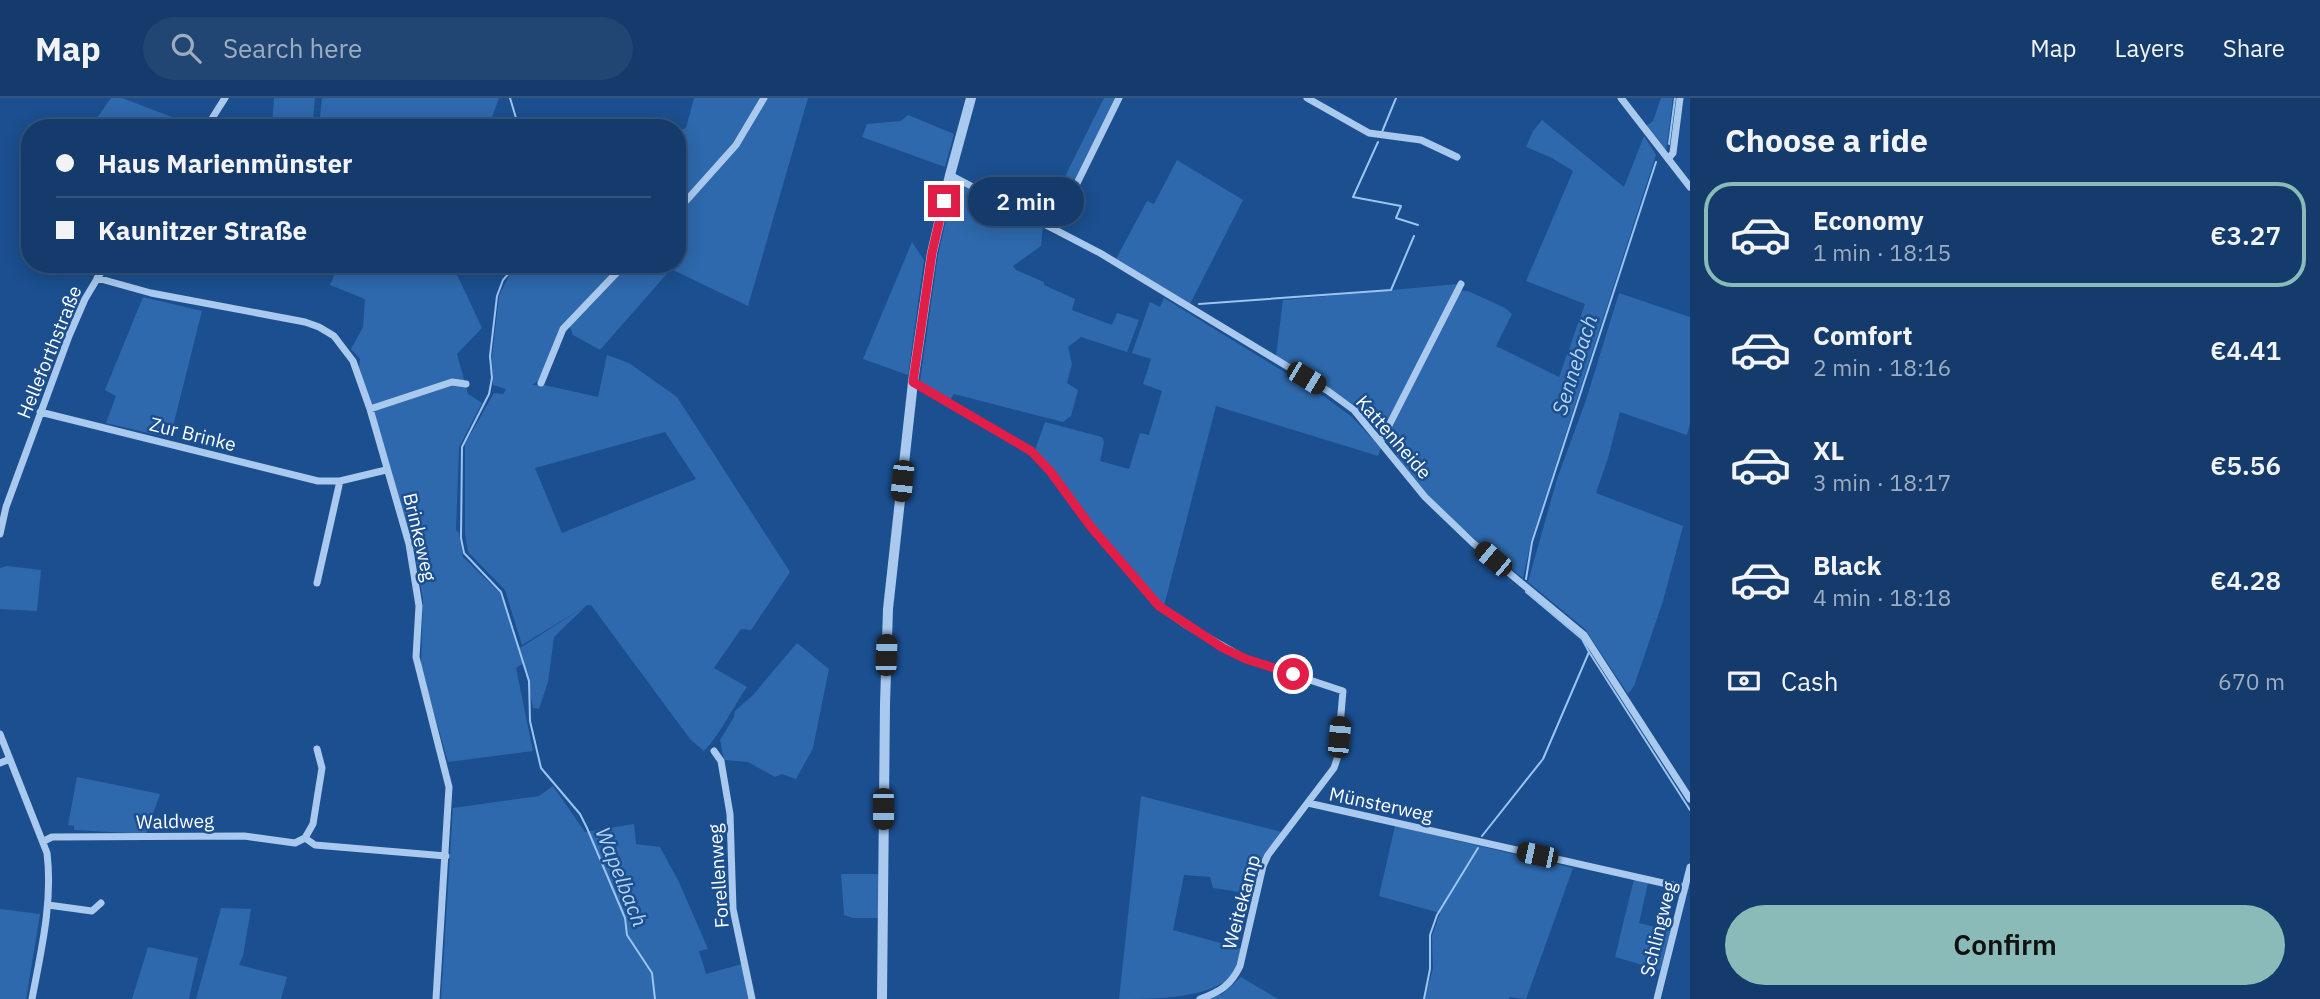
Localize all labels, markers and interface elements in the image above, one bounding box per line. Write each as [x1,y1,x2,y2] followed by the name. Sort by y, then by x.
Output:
[143,17,633,80] search box
[35,27,101,70] text: Map
[167,29,205,67] icon: search
[223,31,362,65] text: Search here
[2030,32,2077,64] text: Map
[2115,32,2185,64] text: Layers
[2223,32,2285,64] text: Share
[1725,119,1928,161] text: Choose a ride
[98,146,353,180] text: Haus Marienmünster
[968,176,1084,226] callout: 2 min
[928,185,960,217] route end
[996,186,1056,216] text: 2 min
[1729,203,1792,266] icon: car
[1813,203,1924,237] text: Economy
[98,213,307,247] text: Kaunitzer Straße
[2210,218,2281,252] text: €3.27
[1813,237,1951,267] text: 1 min · 18:15
[11,282,87,422] street label: Helleforthstraße
[1545,311,1603,418] water label: Sennebach
[1729,318,1792,381] icon: car
[1813,318,1912,352] text: Comfort
[2210,333,2281,367] text: €4.41
[1813,352,1951,382] text: 2 min · 18:16
[1283,358,1330,398] car
[1351,390,1437,484] street label: Kattenheide
[147,412,239,456] street label: Zur Brinke
[1729,433,1792,496] icon: car
[1813,433,1844,467] text: XL
[2210,448,2281,482] text: €5.56
[890,459,915,503] car
[1813,467,1951,497] text: 3 min · 18:17
[398,490,442,584] street label: Brinkeweg
[1471,537,1516,581] car
[1729,548,1792,611] icon: car
[1813,548,1881,582] text: Black
[2210,563,2281,597] text: €4.28
[1813,582,1951,612] text: 4 min · 18:18
[875,634,898,676] car
[1277,658,1309,690] route start
[1725,662,1763,700] icon: cash
[1781,664,1838,698] text: Cash
[2218,666,2285,696] text: 670 m
[1327,715,1352,759] car
[1327,781,1435,827] street label: Münsterweg
[873,788,894,830] car
[136,808,214,834] street label: Waldweg
[589,823,655,930] water label: Wapelbach
[702,823,734,929] street label: Forellenweg
[1515,840,1560,870] car
[1217,852,1265,952] street label: Weitekamp
[1635,879,1681,979] street label: Schlingweg
[1725,905,2285,985] button: Confirm

